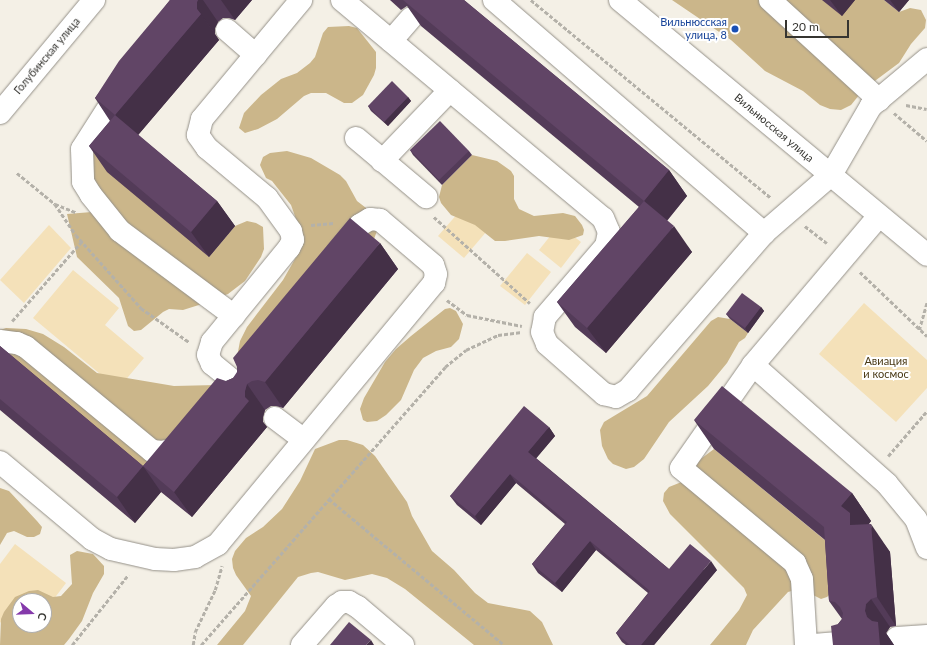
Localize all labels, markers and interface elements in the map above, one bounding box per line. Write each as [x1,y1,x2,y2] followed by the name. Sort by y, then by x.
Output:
[787,12,851,38] scale bar
[11,15,83,97] street label: Голубинская улица
[660,16,727,42] place label: Вильнюсская улица, 8
[792,19,819,34] text: 20 m
[730,24,740,34] marker: Вильнюсская улица, 8
[732,91,816,165] street label: Вильнюсская улица
[863,355,909,381] park label: Авиация и космос
[12,593,52,633] north arrow
[36,611,50,622] text: С

